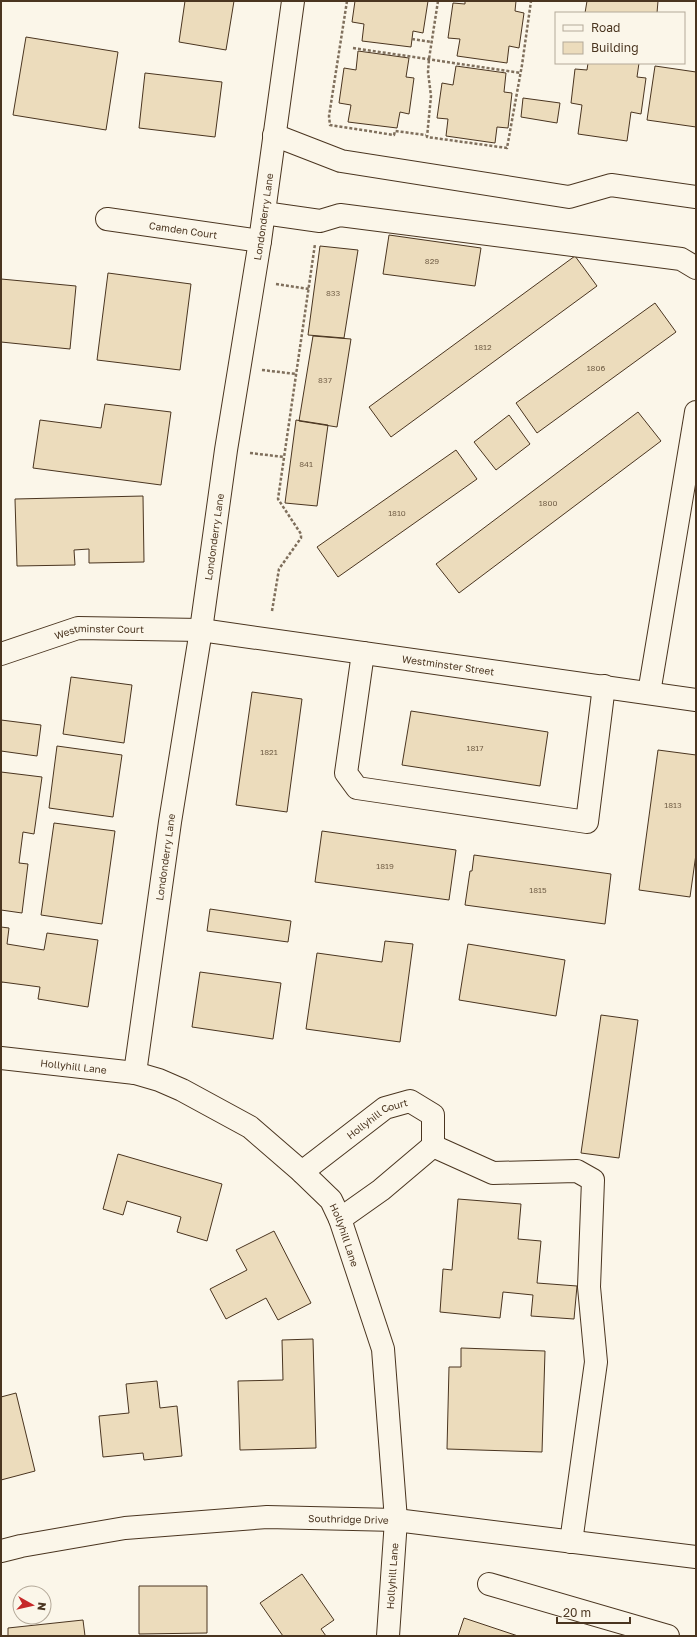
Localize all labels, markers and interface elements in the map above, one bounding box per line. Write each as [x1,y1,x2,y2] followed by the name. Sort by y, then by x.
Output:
[555,12,685,64] legend
[591,20,620,35] text: Road
[591,40,639,55] text: Building
[251,172,275,261] street label: Londonderry Lane
[148,219,218,241] street label: Camden Court
[425,256,439,266] house number: 829
[326,288,340,298] house number: 833
[474,342,492,352] house number: 1812
[587,363,605,373] house number: 1806
[318,375,332,385] house number: 837
[299,459,313,469] house number: 841
[202,492,226,581] street label: Londonderry Lane
[539,498,557,508] house number: 1800
[388,508,406,518] house number: 1810
[53,622,144,642] street label: Westminster Court
[401,652,495,677] street label: Westminster Street
[467,743,483,753] house number: 1817
[260,747,278,757] house number: 1821
[664,800,682,810] house number: 1813
[153,813,177,901] street label: Londonderry Lane
[376,861,394,871] house number: 1819
[529,885,547,895] house number: 1815
[40,1056,107,1076] street label: Hollyhill Lane
[344,1096,409,1141] street label: Hollyhill Court
[327,1201,361,1268] street label: Hollyhill Lane
[308,1512,389,1526] street label: Southridge Drive
[384,1542,400,1610] street label: Hollyhill Lane
[12,1585,52,1625] north arrow
[557,1599,630,1625] scale bar
[35,1601,49,1612] text: N
[563,1605,591,1620] text: 20 m

